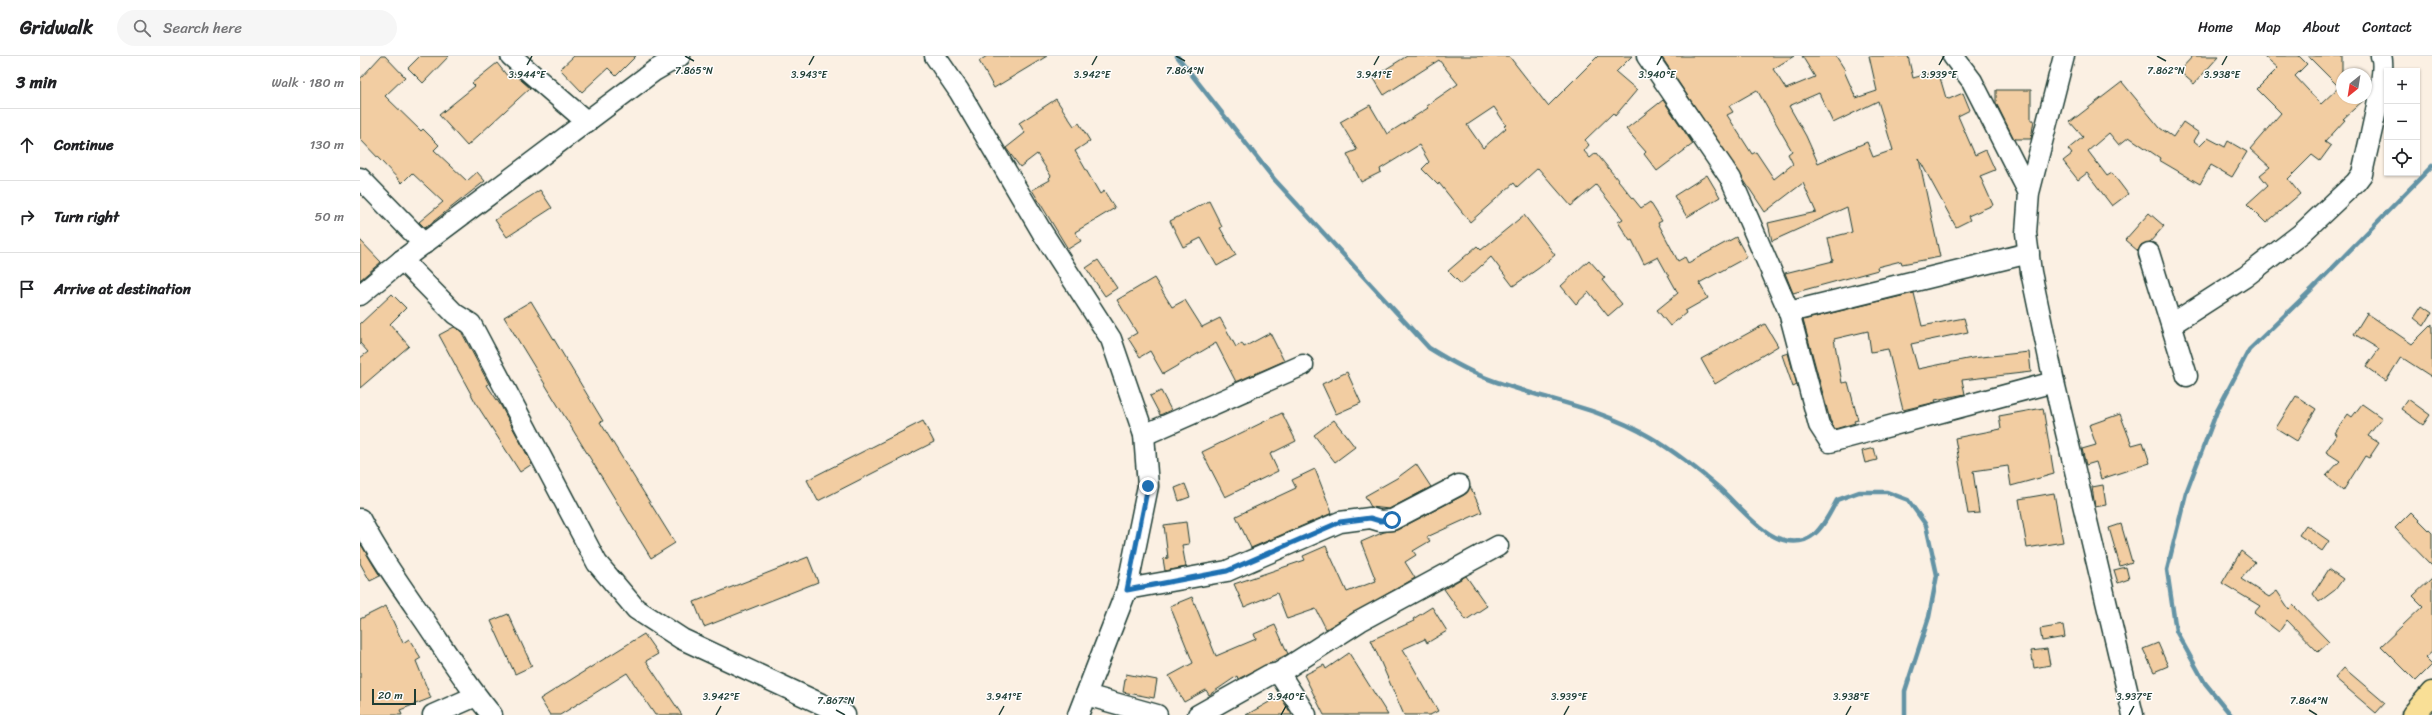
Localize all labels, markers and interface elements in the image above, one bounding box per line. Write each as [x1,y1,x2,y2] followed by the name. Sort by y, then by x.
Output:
[117,10,397,46] search box
[20,11,93,44] text: Gridwalk
[163,15,242,41] text: Search here
[2198,15,2233,40] text: Home
[2255,15,2281,40] text: Map
[2303,15,2340,40] text: About
[2362,15,2412,40] text: Contact
[131,17,153,39] icon: search
[675,62,713,80] text: 7.865°N
[1166,62,1204,80] text: 7.864°N
[2147,62,2185,80] text: 7.862°N
[509,66,547,84] text: 3.944°E
[791,66,829,84] text: 3.943°E
[1074,66,1112,84] text: 3.942°E
[1356,66,1393,84] text: 3.941°E
[1638,66,1677,84] text: 3.940°E
[1921,66,1958,84] text: 3.939°E
[2204,66,2241,84] text: 3.938°E
[16,67,57,97] text: 3 min
[2336,68,2372,104] north arrow
[2384,68,2420,176] map controls
[2384,68,2420,104] button: +
[272,71,344,94] text: Walk · 180 m
[2384,104,2420,140] button: −
[54,132,114,158] text: Continue
[310,133,344,156] text: 130 m
[16,134,38,156] icon: ahead
[2384,140,2420,176] button: locate
[54,204,119,230] text: Turn right
[314,205,344,228] text: 50 m
[16,206,38,228] icon: right
[54,276,191,302] text: Arrive at destination
[16,278,38,300] icon: arrive
[1139,477,1157,495] route end
[1383,511,1401,529] route start
[378,686,403,705] text: 20 m
[372,687,416,706] scale bar
[703,688,741,706] text: 3.942°E
[986,688,1023,706] text: 3.941°E
[1267,688,1306,706] text: 3.940°E
[1551,688,1588,706] text: 3.939°E
[1833,688,1870,706] text: 3.938°E
[2116,688,2153,706] text: 3.937°E
[817,692,855,710] text: 7.867°N
[2290,692,2328,710] text: 7.864°N

